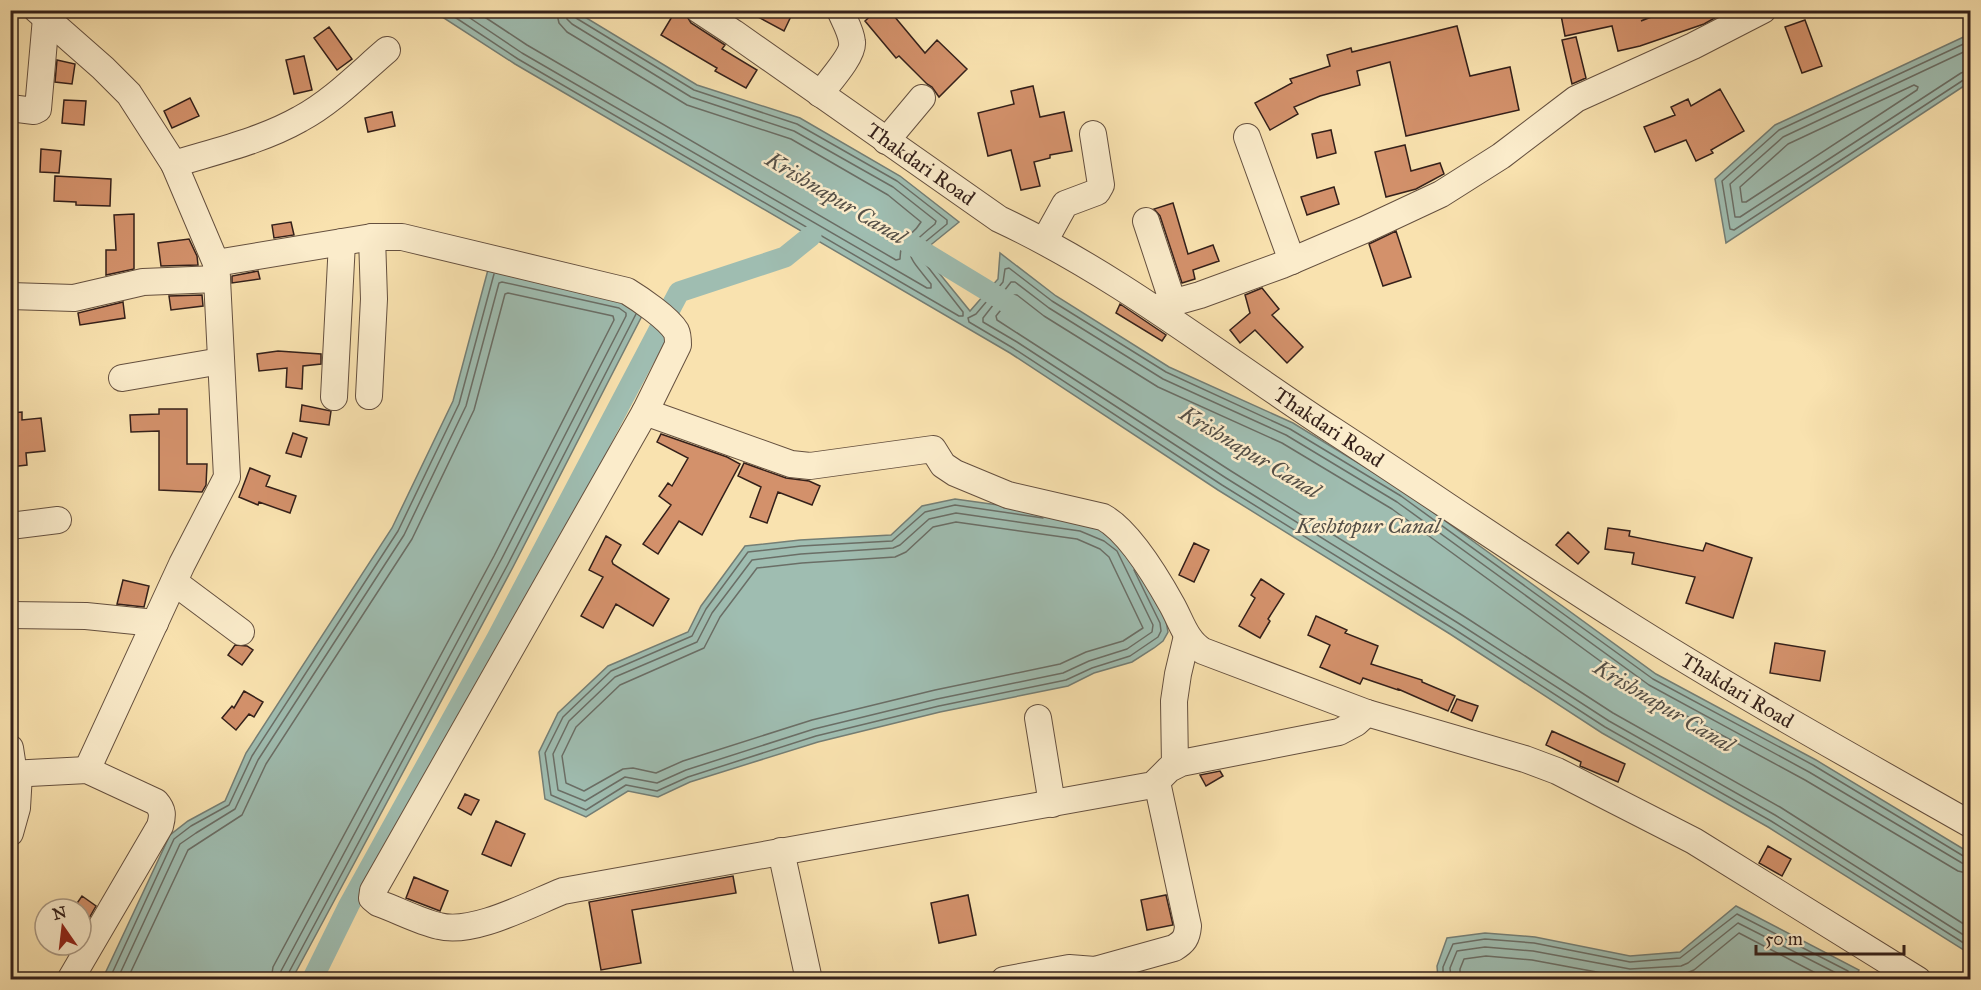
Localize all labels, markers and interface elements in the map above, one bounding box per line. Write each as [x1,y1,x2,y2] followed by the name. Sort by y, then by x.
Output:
[861,117,981,211] street label: Thakdari Road
[760,145,913,252] water label: Krishnapur Canal
[1269,381,1389,473] street label: Thakdari Road
[1174,399,1327,506] water label: Krishnapur Canal
[1295,512,1442,539] water label: Keshtopur Canal
[1676,647,1799,734] street label: Thakdari Road
[1588,653,1741,760] water label: Krishnapur Canal
[33,897,93,957] north arrow
[51,902,69,924] text: N
[1756,918,1904,956] scale bar
[1765,928,1803,950] text: 50 m

